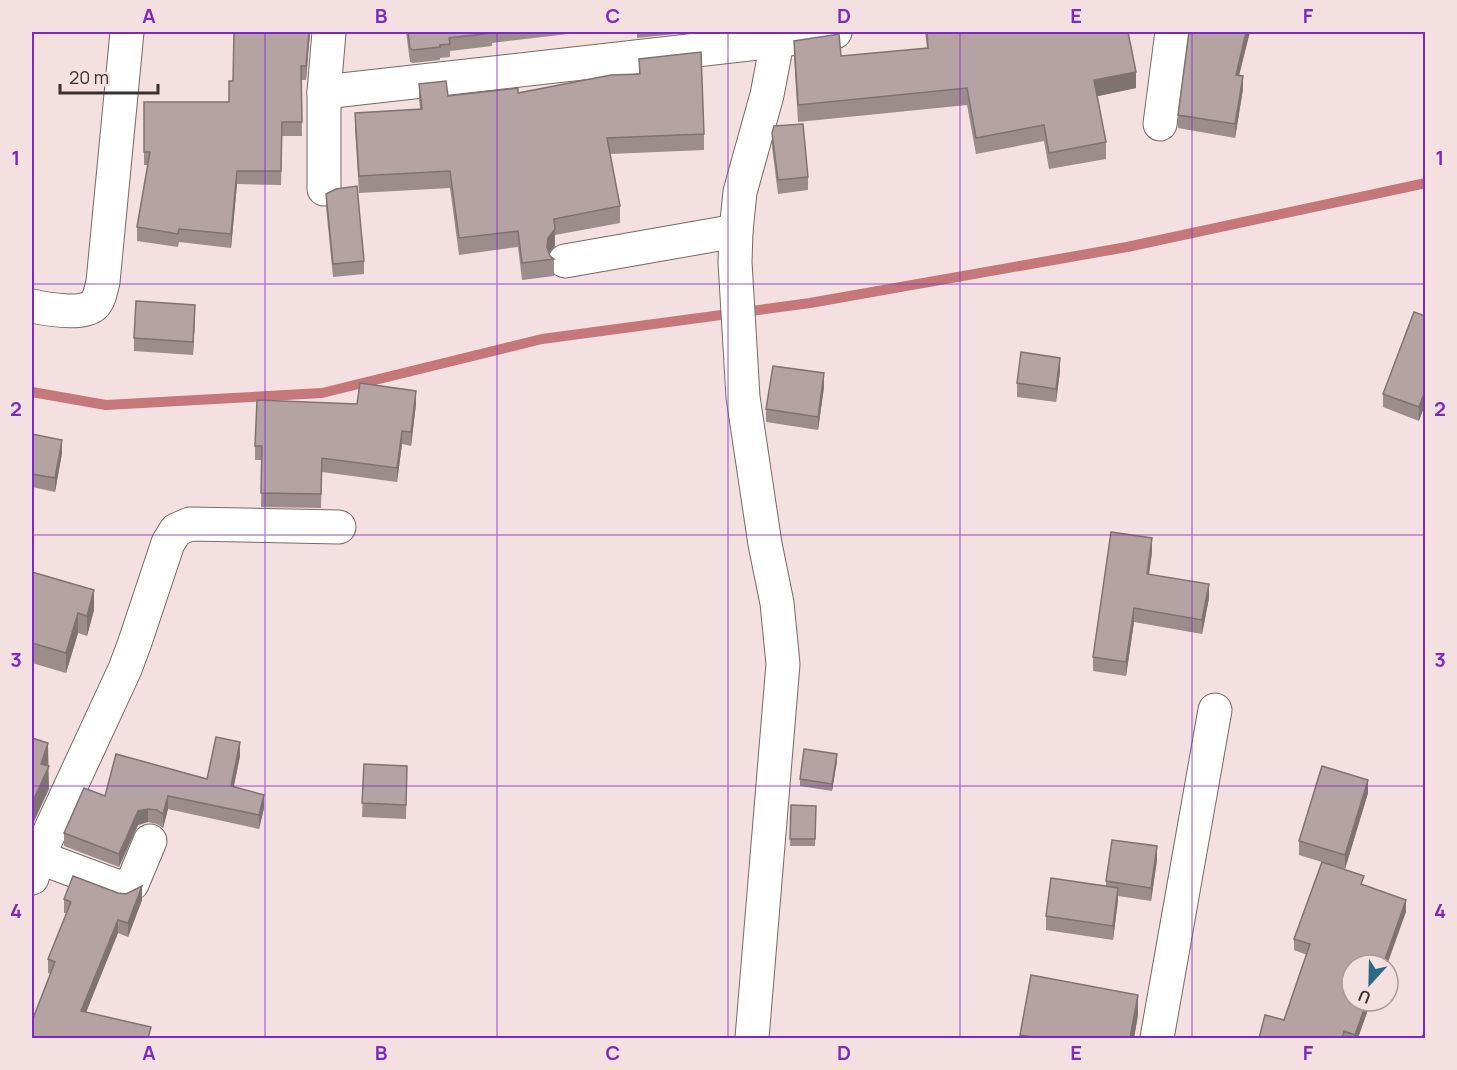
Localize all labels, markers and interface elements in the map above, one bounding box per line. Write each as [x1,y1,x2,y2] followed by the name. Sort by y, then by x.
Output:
[142,2,156,29] text: A
[375,2,388,29] text: B
[606,2,620,29] text: C
[837,2,851,29] text: D
[1070,2,1082,29] text: E
[1303,2,1314,29] text: F
[60,57,158,95] scale bar
[69,65,109,89] text: 20 m
[12,144,20,171] text: 1
[1436,144,1444,171] text: 1
[10,395,22,422] text: 2
[1434,395,1446,422] text: 2
[10,646,22,673] text: 3
[1434,646,1446,673] text: 3
[10,897,22,924] text: 4
[1434,897,1446,924] text: 4
[1340,953,1400,1013] north arrow
[1355,985,1374,1009] text: U
[142,1039,156,1066] text: A
[375,1039,388,1066] text: B
[606,1039,620,1066] text: C
[837,1039,851,1066] text: D
[1070,1039,1082,1066] text: E
[1303,1039,1314,1066] text: F

